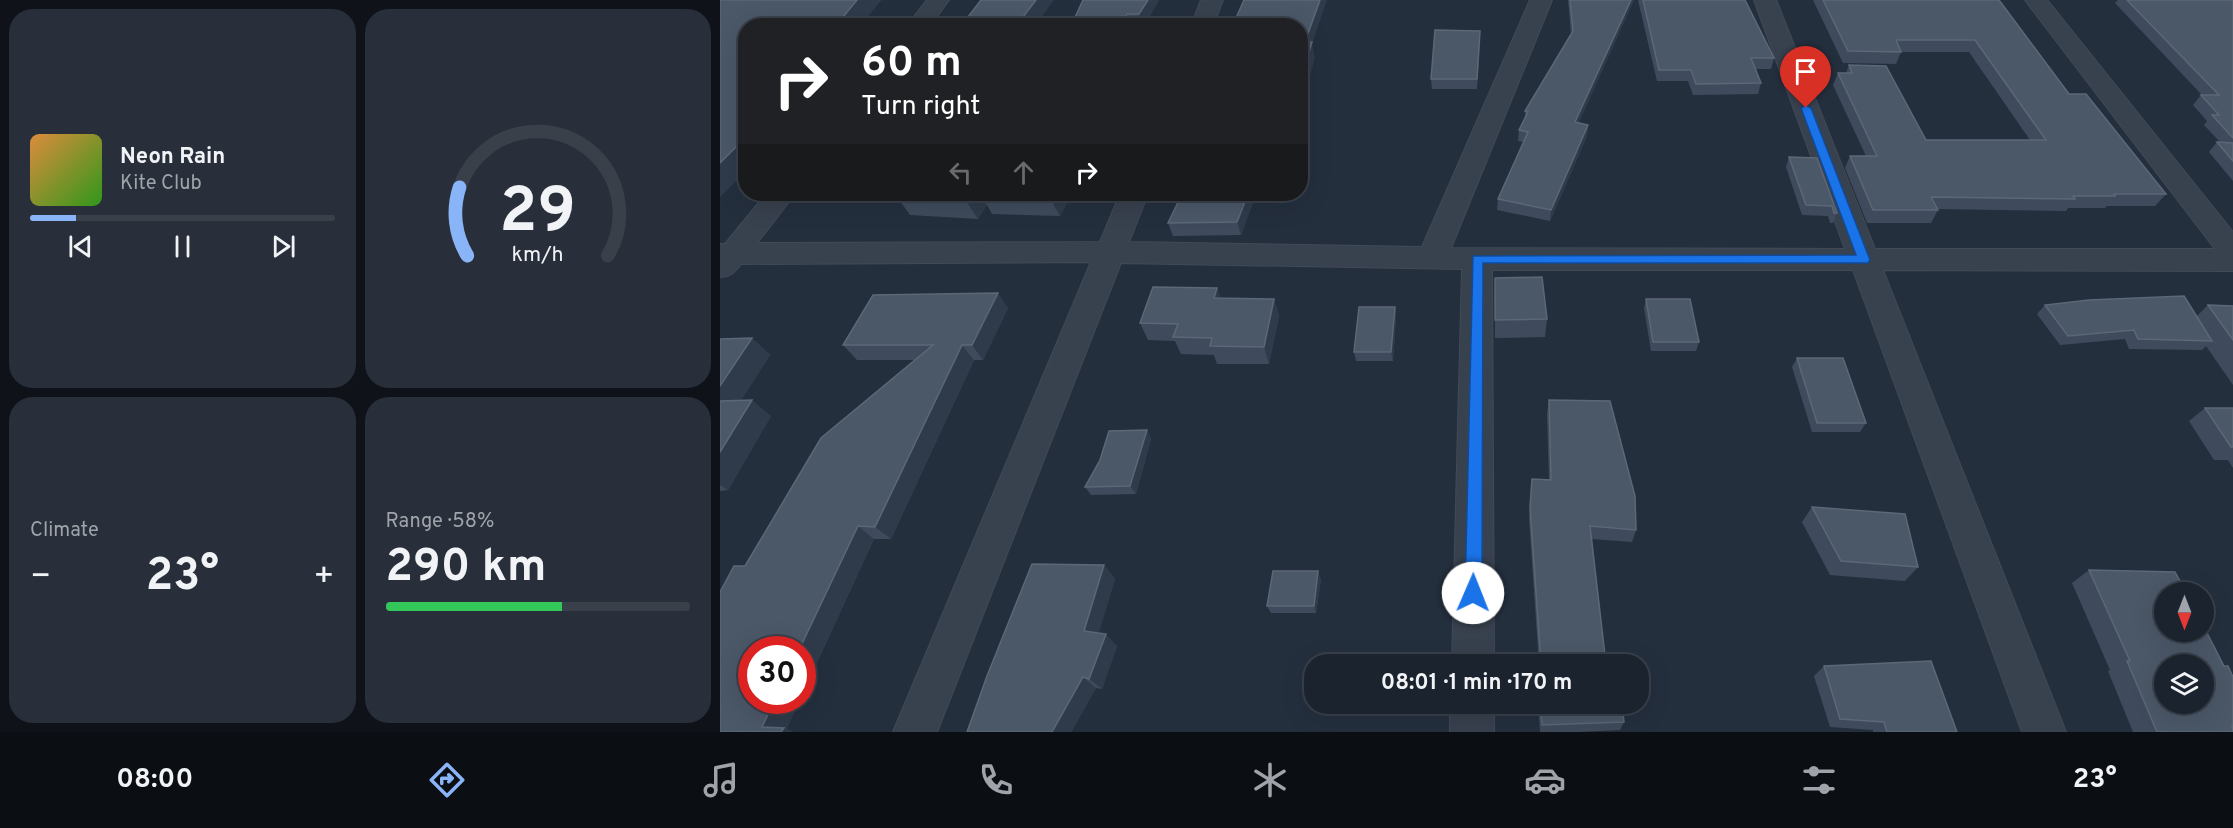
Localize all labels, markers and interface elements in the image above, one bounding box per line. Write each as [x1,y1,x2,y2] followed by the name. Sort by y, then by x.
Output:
[861,38,962,91] text: 60 m
[762,42,840,120] icon: right
[1780,46,1831,108] pin
[1789,55,1822,88] icon: arrive
[861,90,980,124] text: Turn right
[120,144,225,171] text: Neon Rain
[944,156,977,189] icon: left
[1007,156,1040,189] icon: ahead
[1070,156,1103,189] icon: right
[120,171,202,197] text: Kite Club
[499,175,576,254] text: 29
[64,230,97,263] icon: previous
[166,230,199,263] icon: pause
[267,230,300,263] icon: next
[512,242,564,269] text: km/h
[386,509,494,535] text: Range · 58%
[30,518,99,544] text: Climate
[386,540,546,597] text: 290 km
[146,549,219,606] text: 23°
[30,557,51,599] text: −
[313,557,335,599] text: +
[1441,561,1505,625] position arrow
[2154,582,2214,642] north arrow
[2154,582,2214,714] map controls
[738,636,816,714] speed limit sign: 30
[2154,654,2214,714] button: layers
[1381,670,1572,697] text: 08:01 · 1 min · 170 m
[426,759,468,801] icon: directions
[700,759,742,801] icon: music
[975,759,1017,801] icon: phone
[1249,759,1291,801] icon: climate
[1524,759,1566,801] icon: car
[1798,759,1840,801] icon: filters
[116,763,193,797] text: 08:00
[2073,763,2117,797] text: 23°

